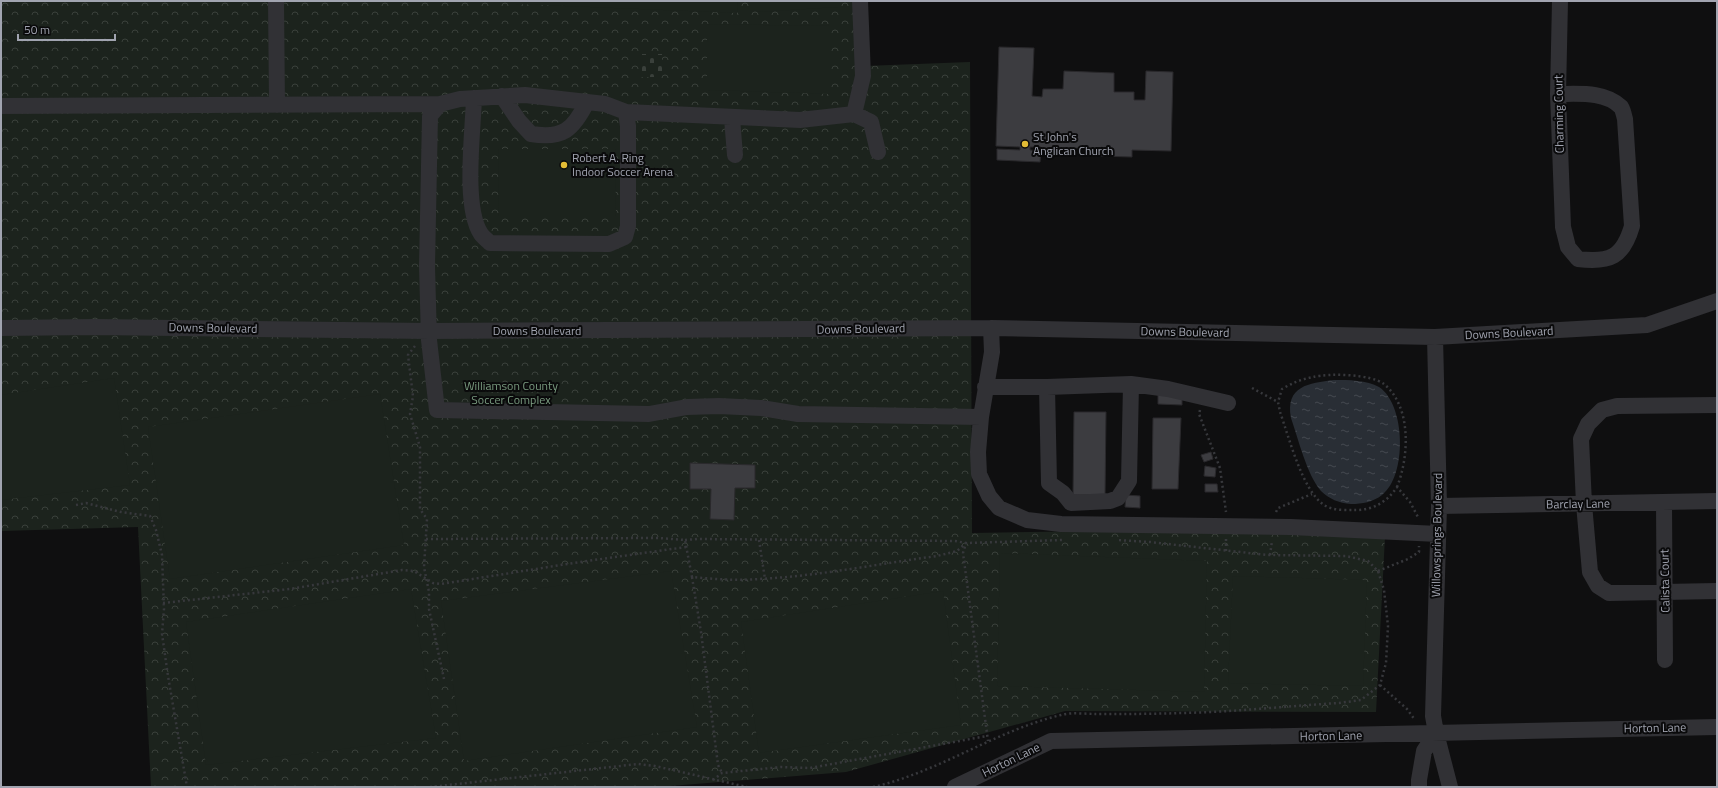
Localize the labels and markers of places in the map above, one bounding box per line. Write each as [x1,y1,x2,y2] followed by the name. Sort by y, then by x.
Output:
[1033,127,1114,160] place label: St John's Anglican Church
[1020,139,1030,149] marker: St John's Anglican Church
[572,148,673,181] place label: Robert A. Ring Indoor Soccer Arena
[559,160,569,170] marker: Robert A. Ring Indoor Soccer Arena

